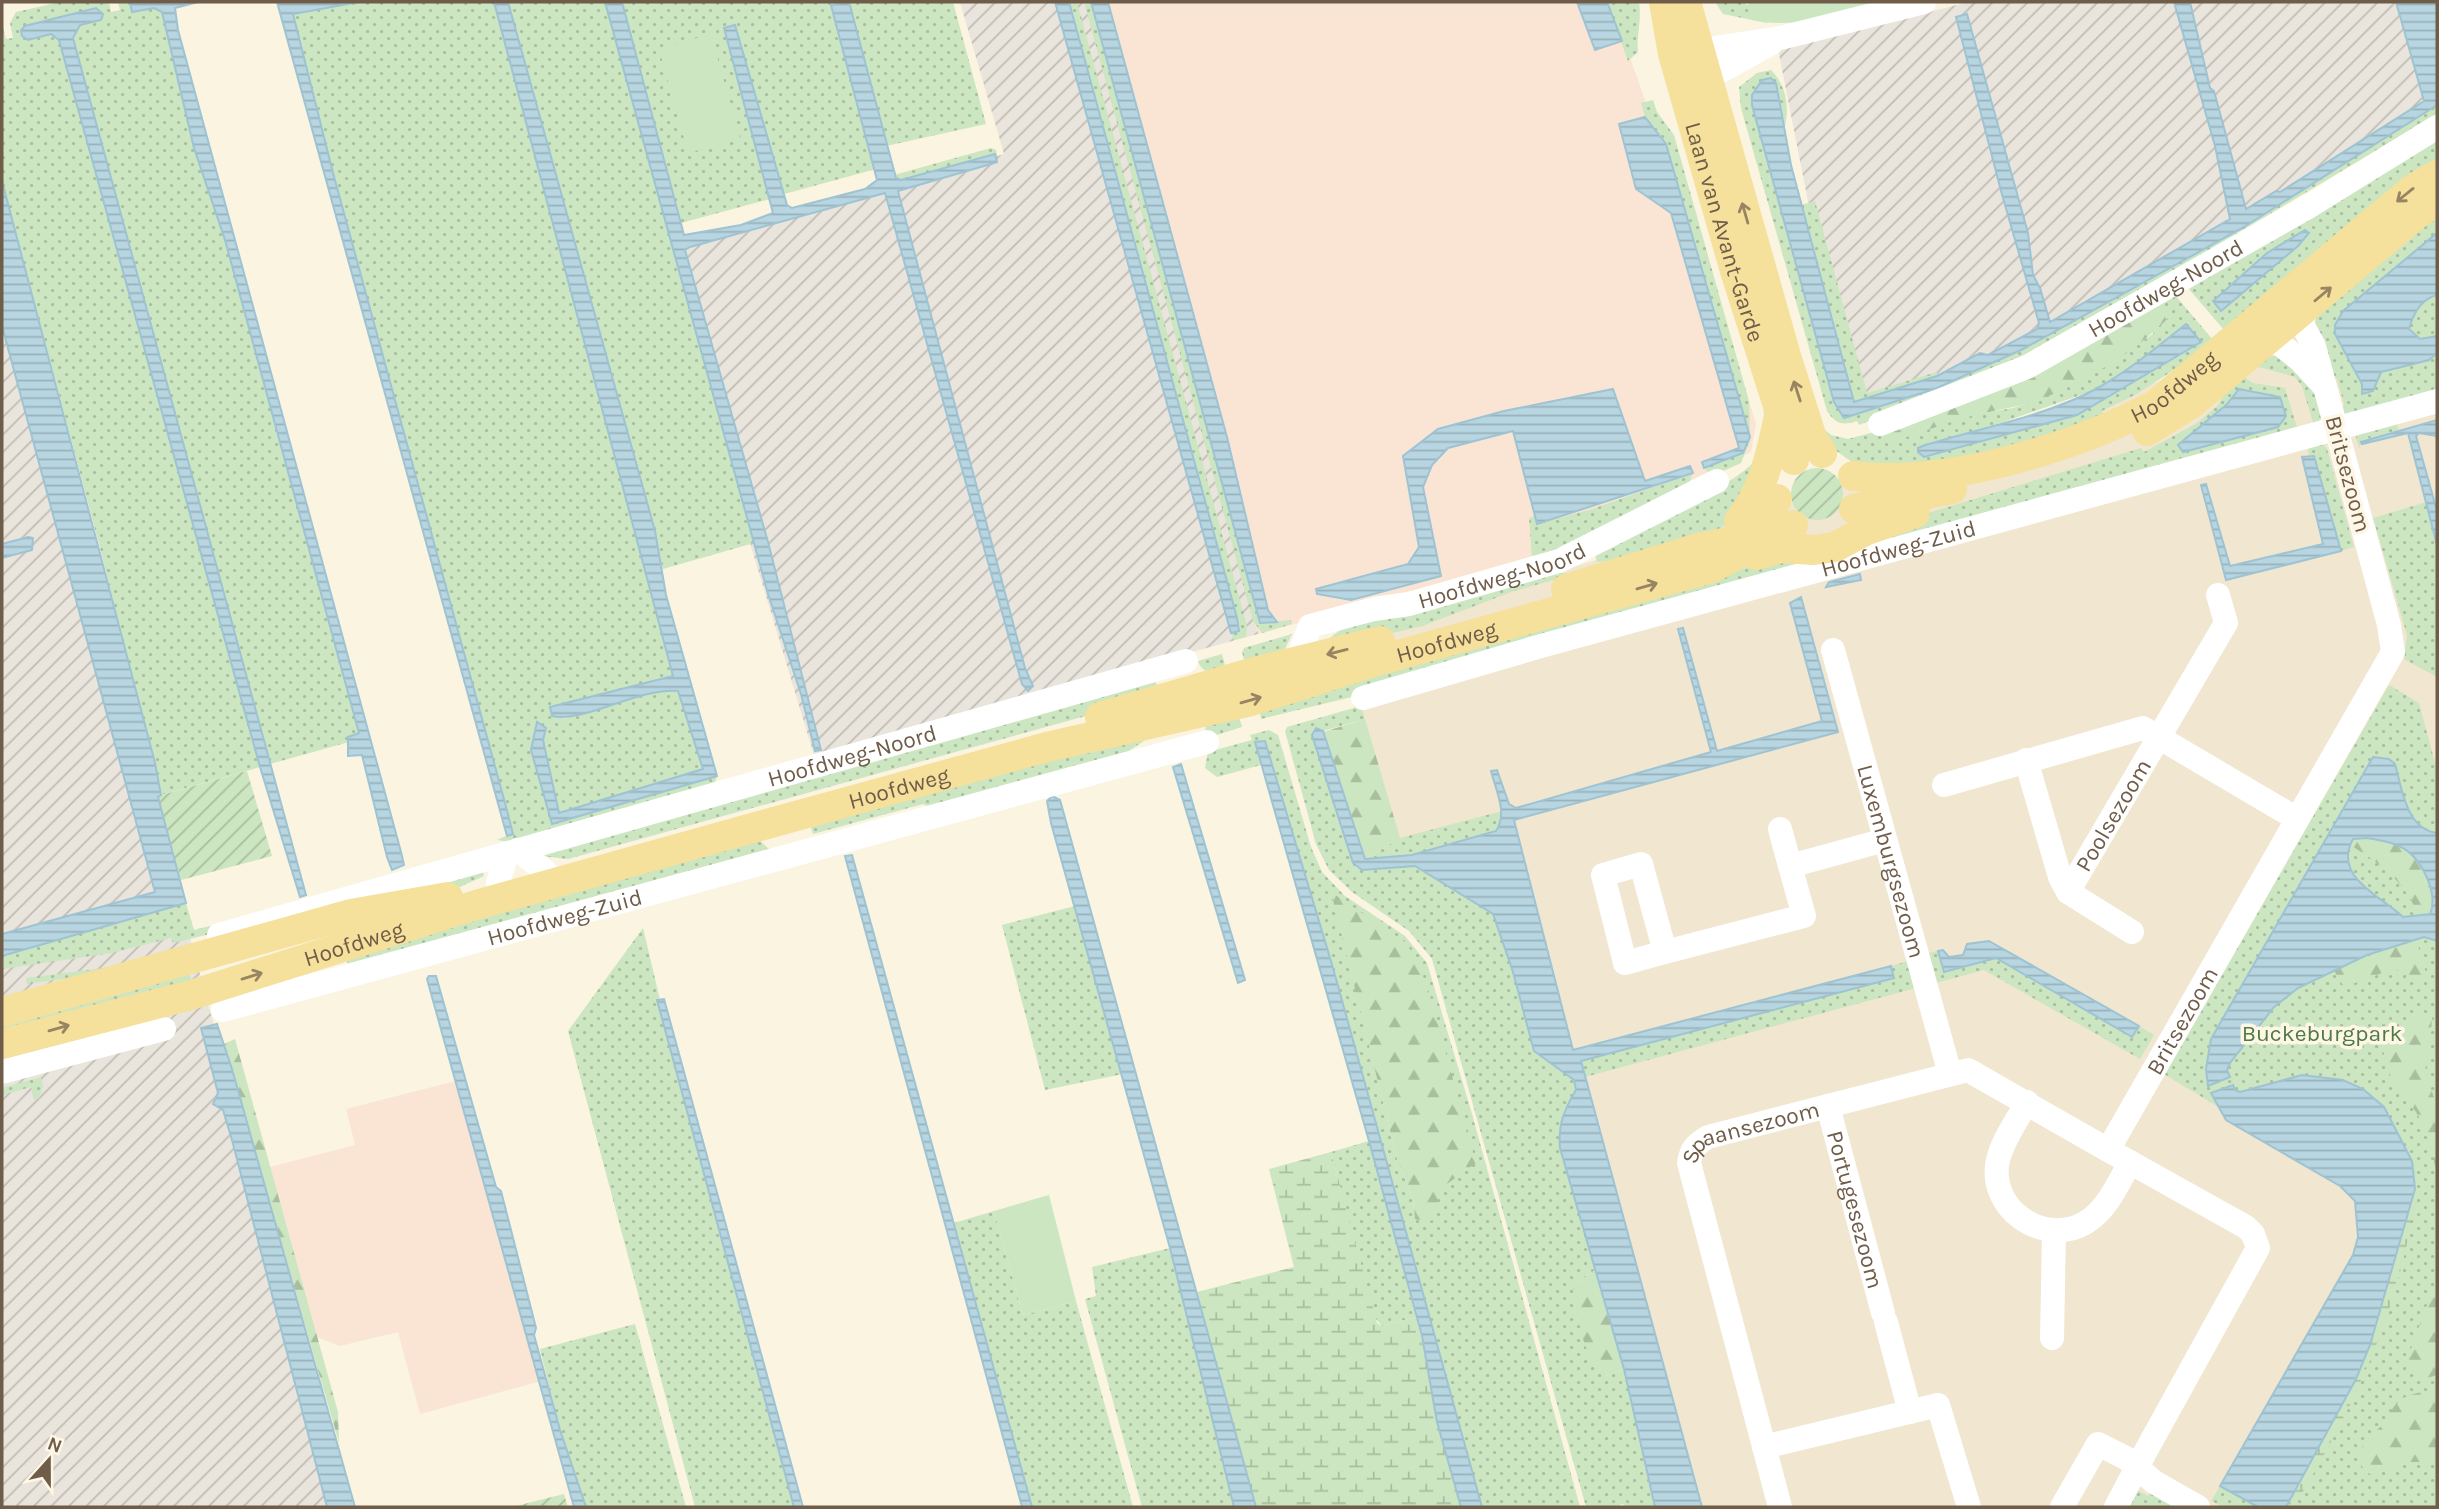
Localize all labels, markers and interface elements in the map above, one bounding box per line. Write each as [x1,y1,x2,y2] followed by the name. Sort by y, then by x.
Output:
[1680,119,1770,345] street label: Laan van Avant-Garde
[2397,187,2415,203] one-way arrow
[1737,202,1750,224] one-way arrow
[2083,233,2248,343] street label: Hoofdweg-Noord
[2313,286,2331,301] one-way arrow
[2126,345,2223,429] street label: Hoofdweg
[1790,380,1802,402] one-way arrow
[2319,413,2377,535] street label: Britsezoom
[1818,514,1979,582] street label: Hoofdweg-Zuid
[1415,536,1590,614] street label: Hoofdweg-Noord
[1636,579,1658,592] one-way arrow
[1393,615,1500,669] street label: Hoofdweg
[1326,645,1349,659] one-way arrow
[1239,693,1261,706] one-way arrow
[764,719,940,793] street label: Hoofdweg-Noord
[2070,754,2157,876] street label: Poolsezoom
[845,761,953,815] street label: Hoofdweg
[1852,761,1931,961] street label: Luxemburgsezoom
[484,883,645,951] street label: Hoofdweg-Zuid
[300,915,407,972] street label: Hoofdweg
[2141,962,2223,1079] street label: Britsezoom
[241,968,263,981] one-way arrow
[2242,1020,2402,1047] park label: Buckeburgpark
[47,1021,69,1034] one-way arrow
[1676,1095,1822,1167] street label: Spaansezoom
[1822,1127,1889,1291] street label: Portugesezoom
[14,1425,84,1495] north arrow
[44,1432,65,1458] text: N

